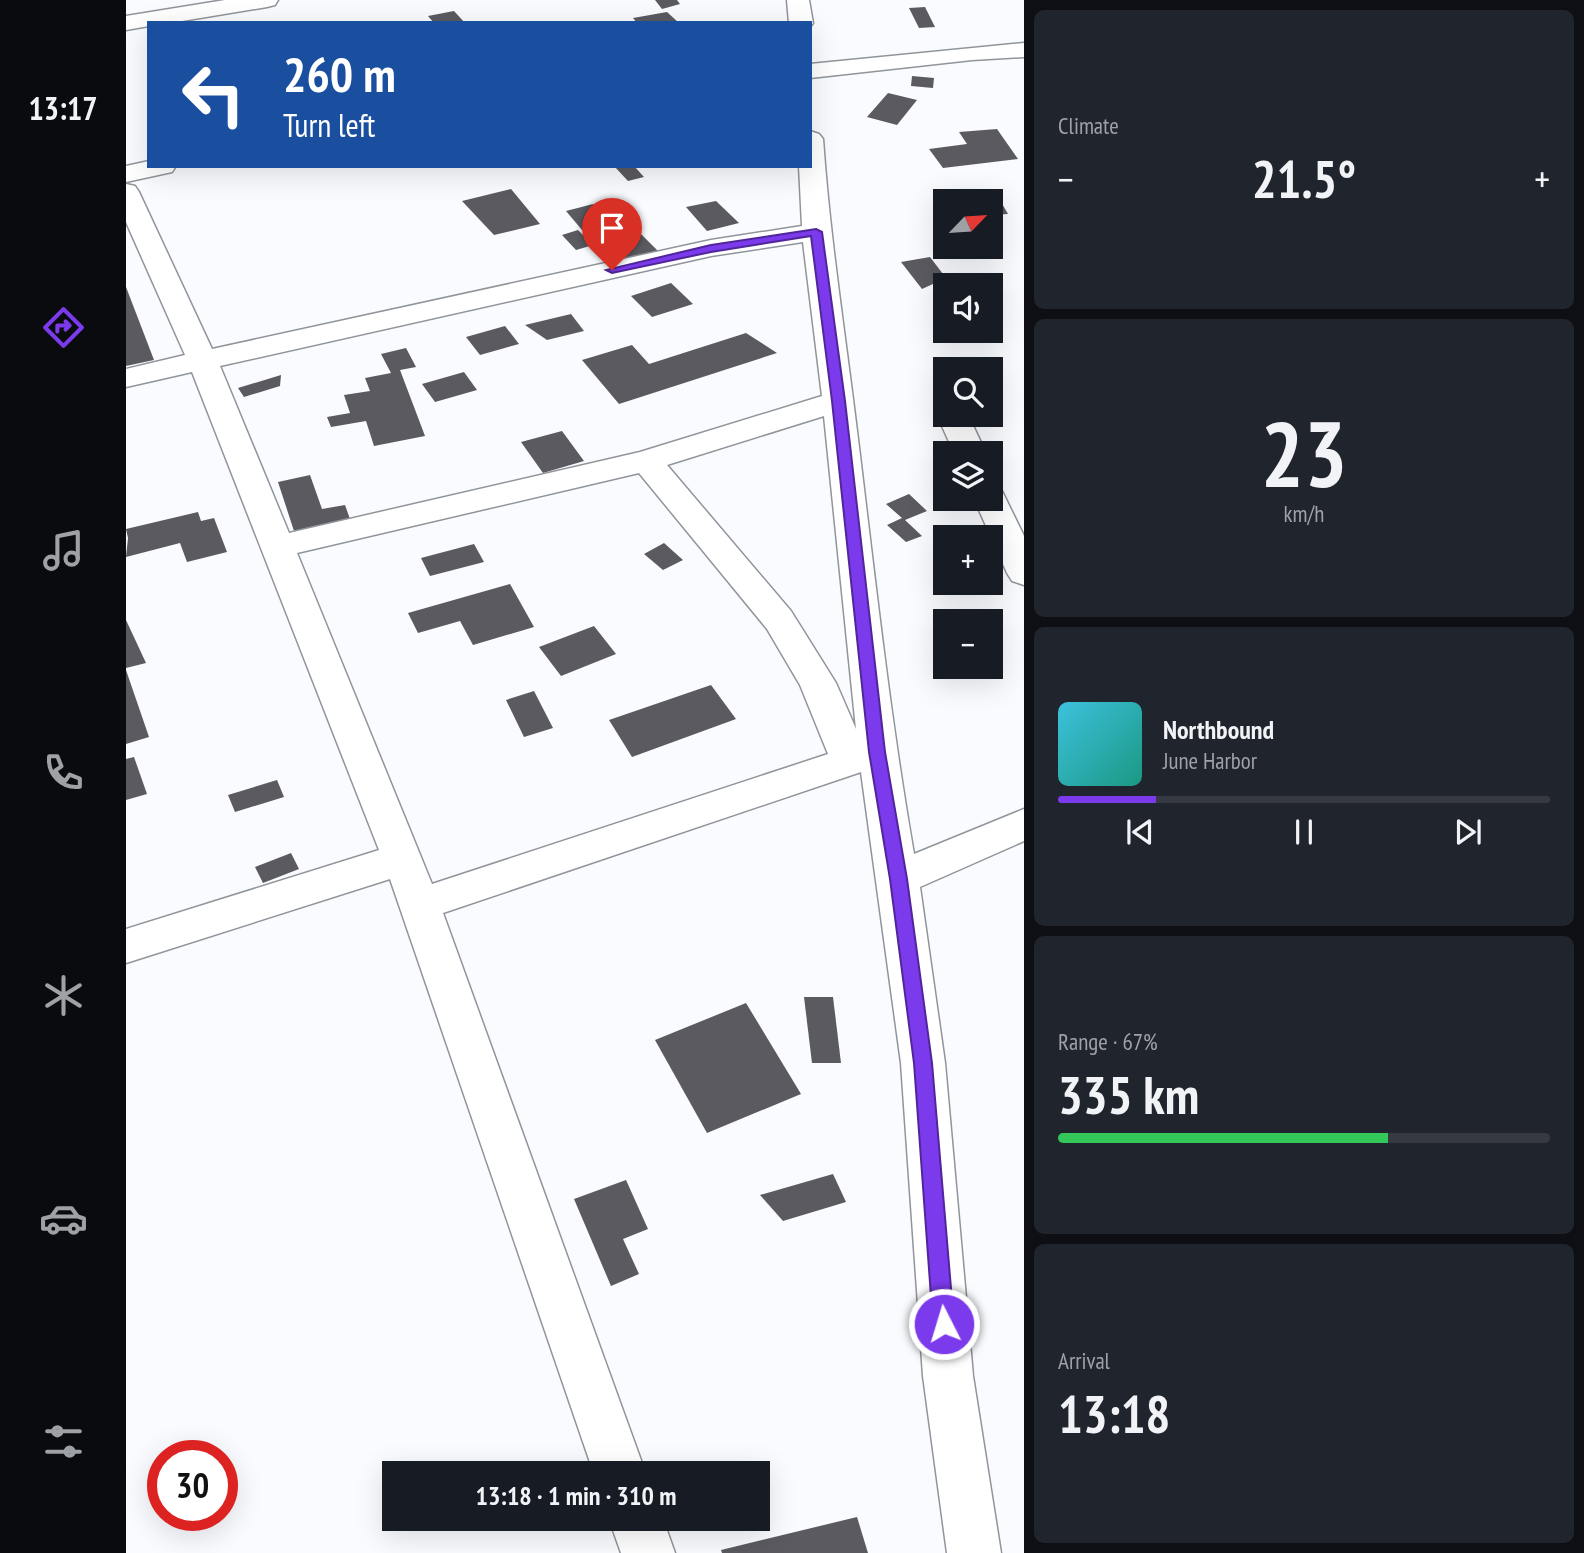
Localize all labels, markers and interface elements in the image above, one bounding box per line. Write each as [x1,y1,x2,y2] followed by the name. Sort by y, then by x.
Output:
[283,42,396,106] text: 260 m
[168,49,259,140] icon: left
[28,87,98,129] text: 13:17
[283,104,375,146] text: Turn left
[1058,111,1119,140] text: Climate
[1252,145,1356,212] text: 21.5°
[1058,154,1074,203] text: −
[1534,154,1550,203] text: +
[933,189,1003,259] north arrow
[933,189,1003,679] map controls
[582,198,642,270] pin
[593,209,631,247] icon: arrive
[933,273,1003,343] button: sound
[39,303,88,352] icon: directions
[933,357,1003,427] button: search
[1261,394,1348,512] text: 23
[933,441,1003,511] button: layers
[1284,499,1324,528] text: km/h
[933,525,1003,595] button: +
[39,526,88,575] icon: music
[933,609,1003,679] button: −
[1163,713,1274,746] text: Northbound
[1163,746,1257,775] text: June Harbor
[39,748,88,797] icon: phone
[1121,813,1159,851] icon: previous
[1285,813,1323,851] icon: pause
[1449,813,1487,851] icon: next
[39,971,88,1020] icon: climate
[1058,1027,1158,1056] text: Range · 67%
[1058,1061,1199,1128] text: 335 km
[39,1194,88,1243] icon: car
[907,1287,981,1361] position arrow
[1058,1346,1110,1375] text: Arrival
[1058,1380,1170,1447] text: 13:18
[39,1417,88,1466] icon: filters
[147,1440,238,1531] speed limit sign: 30
[476,1479,676,1512] text: 13:18 · 1 min · 310 m

